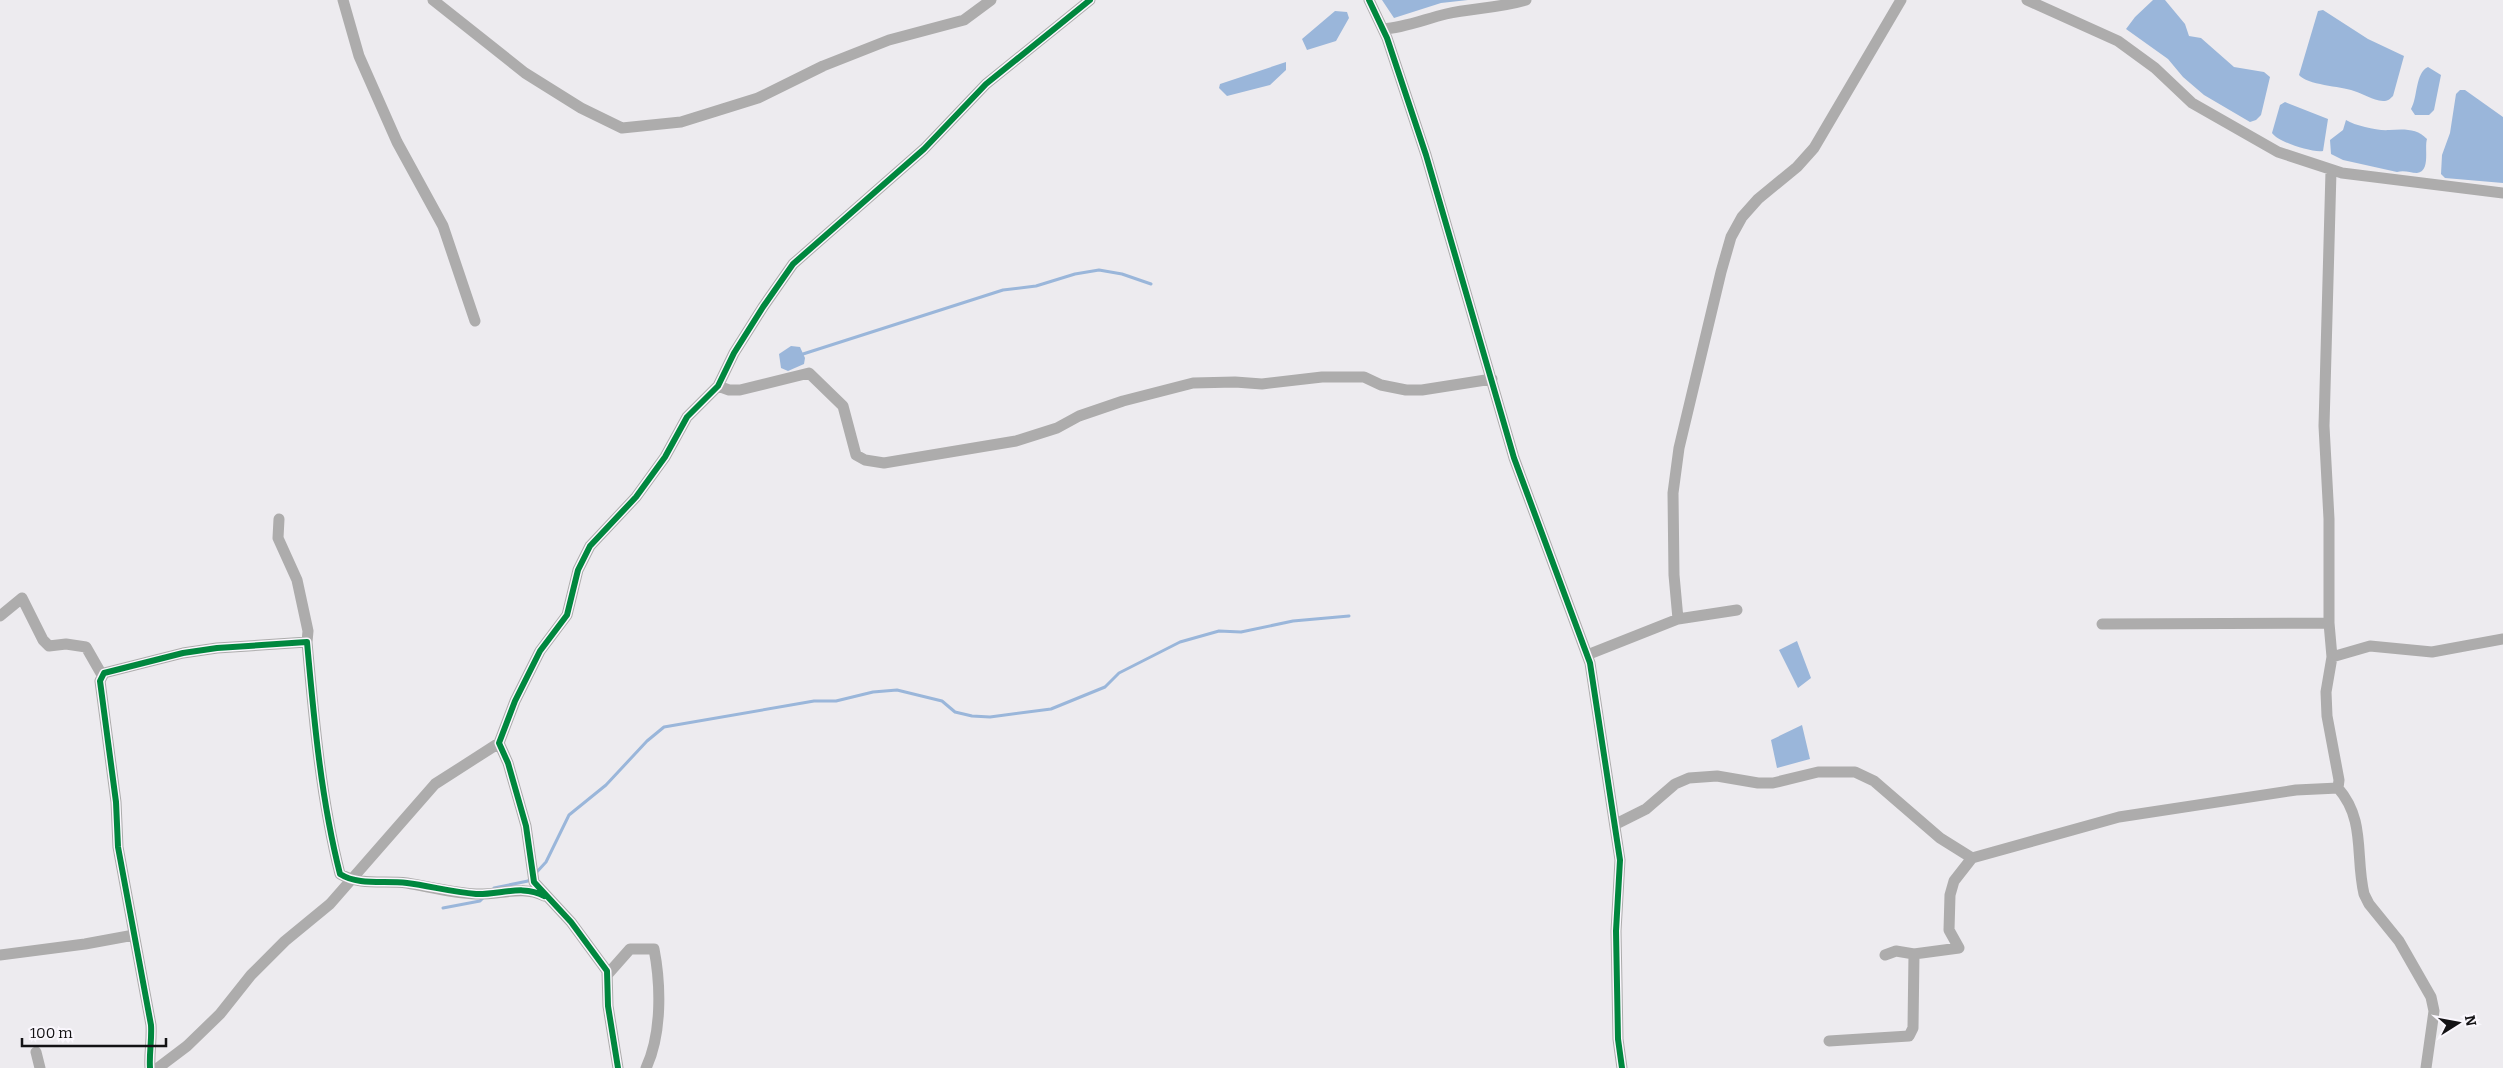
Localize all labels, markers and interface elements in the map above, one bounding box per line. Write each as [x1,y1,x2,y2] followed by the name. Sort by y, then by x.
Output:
[2433,998,2483,1048] north arrow
[2461,1014,2480,1028] text: N
[22,1016,166,1048] scale bar
[30,1024,73,1042] text: 100 m

